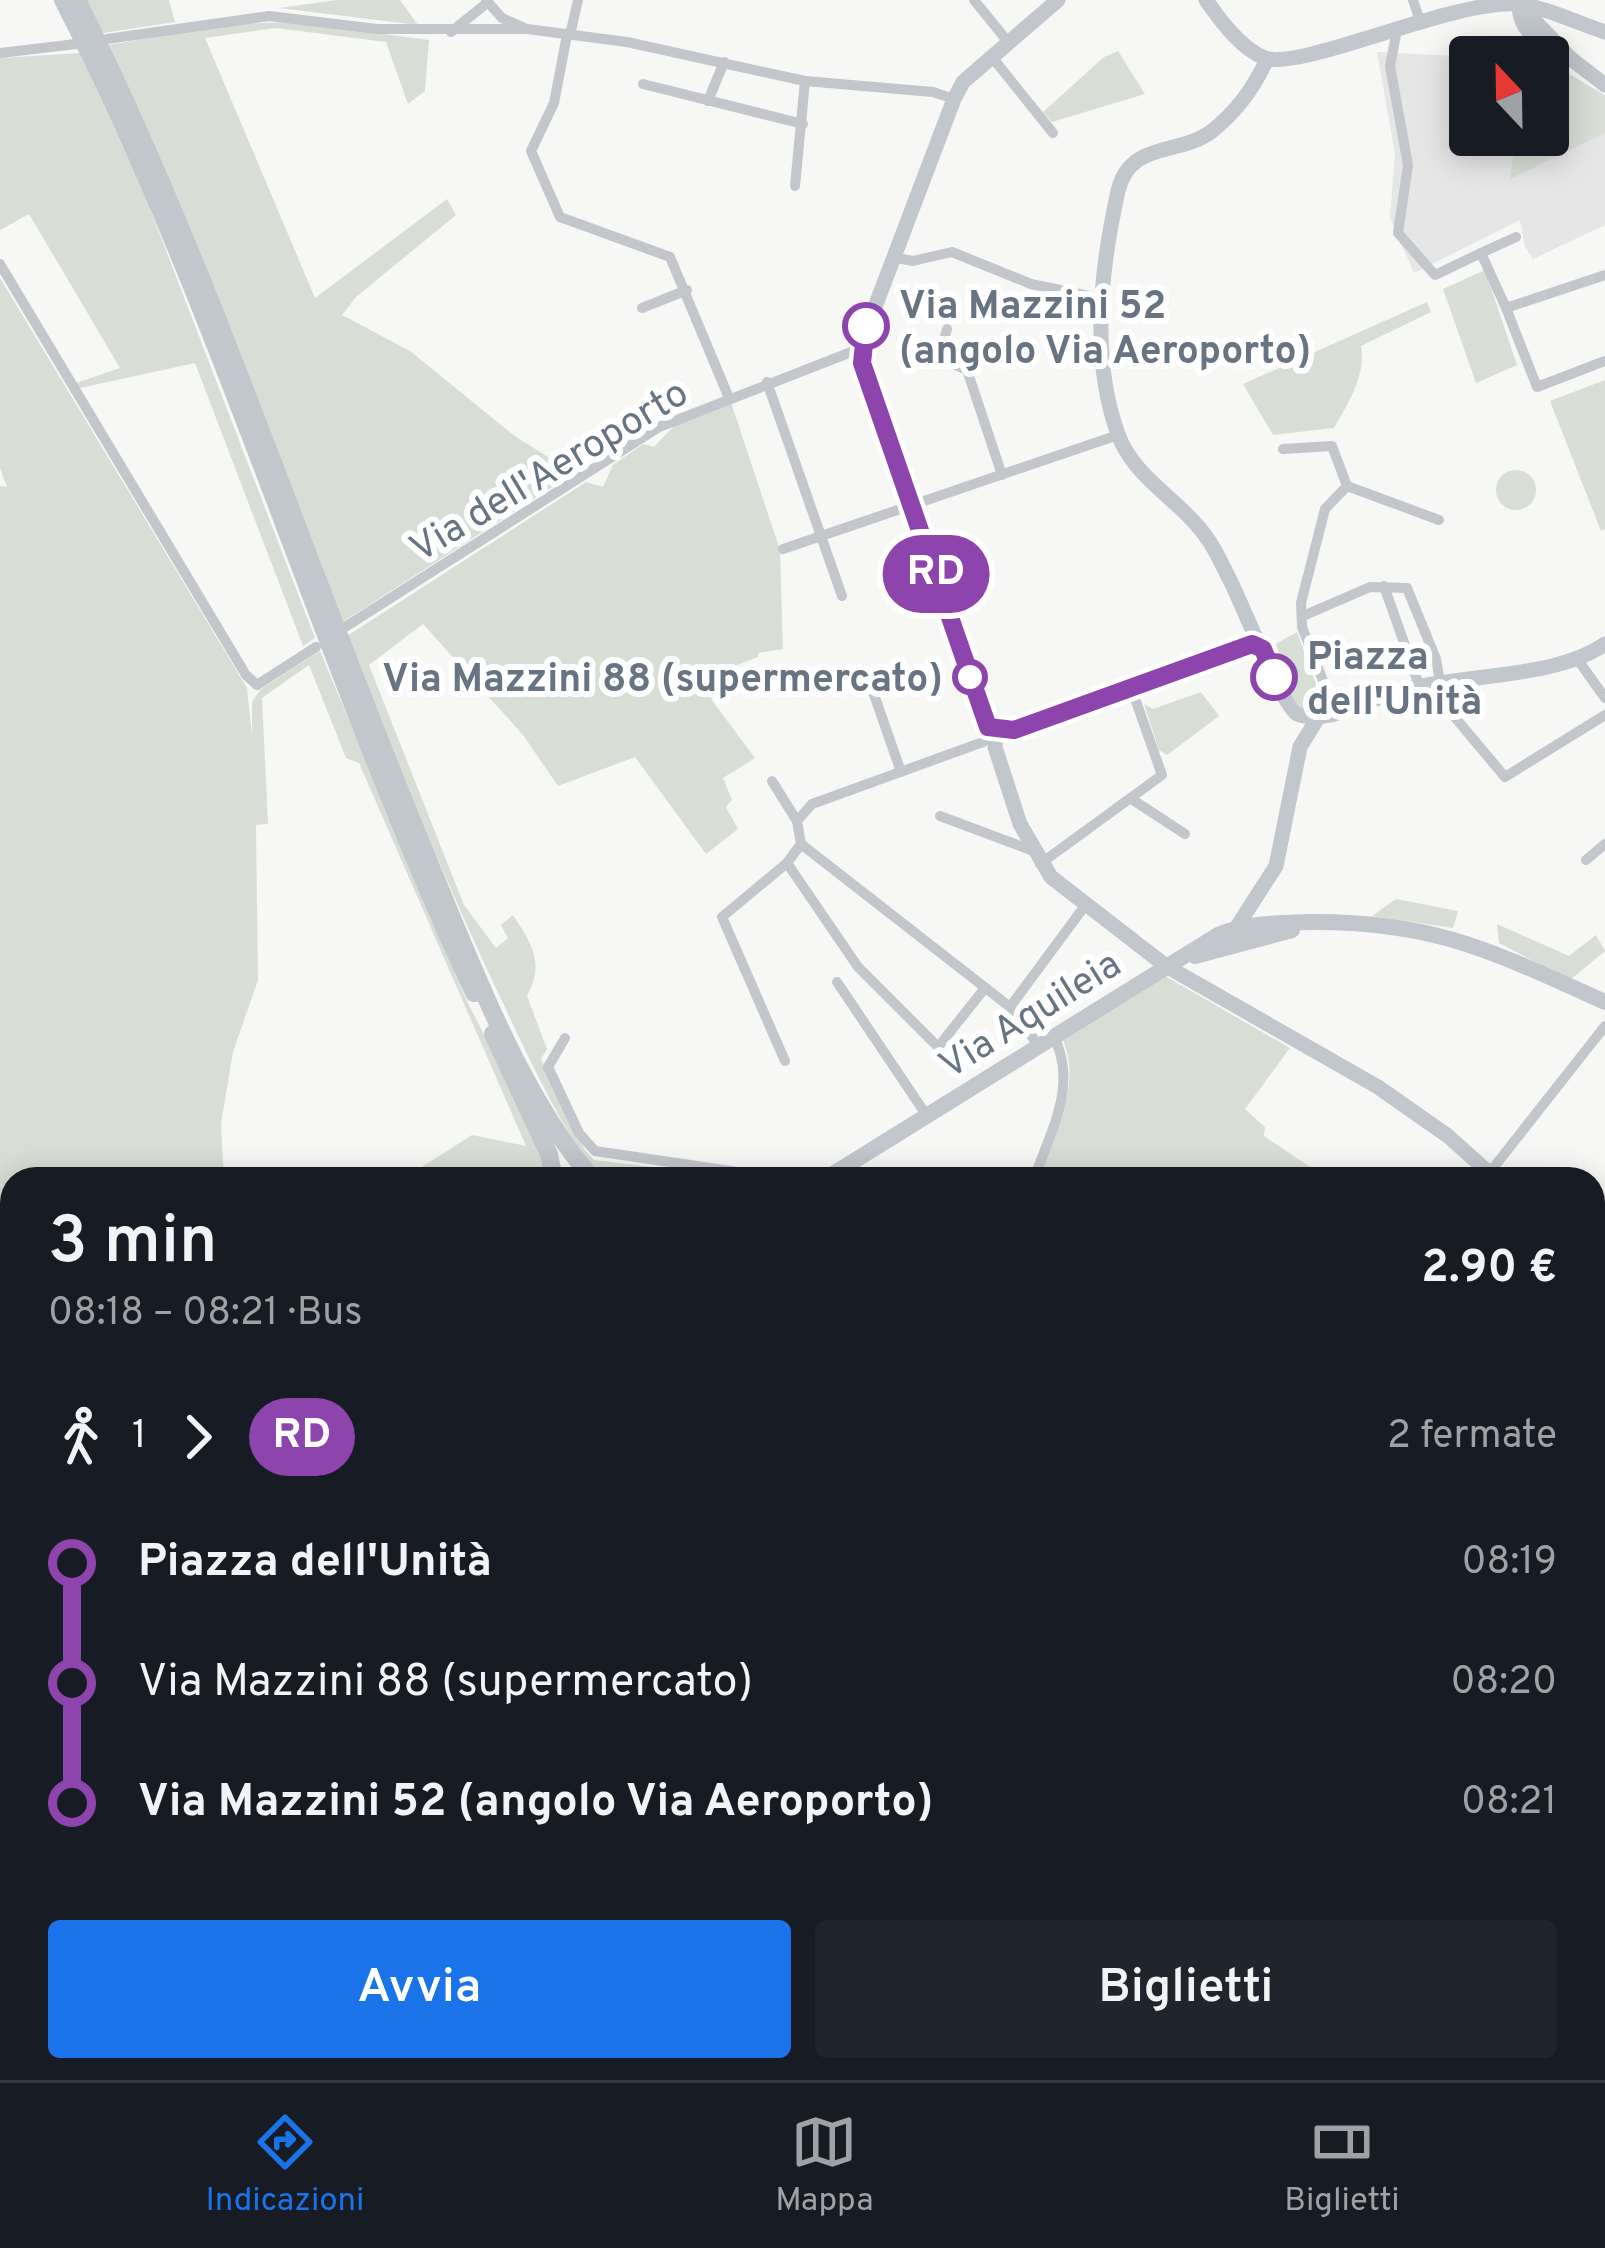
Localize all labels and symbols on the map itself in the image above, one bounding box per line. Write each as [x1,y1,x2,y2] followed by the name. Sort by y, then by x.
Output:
[1449,36,1569,156] north arrow
[899,284,1311,378] place label: Via Mazzini 52 (angolo Via Aeroporto)
[844,304,888,348] marker: Via Mazzini 52 (angolo Via Aeroporto)
[402,370,698,575] street label: Via dell'Aeroporto
[882,535,990,613] line badge: RD
[1307,635,1482,729] place label: Piazza dell'Unità
[1252,655,1296,699] marker: Piazza dell'Unità
[382,657,943,706] place label: Via Mazzini 88 (supermercato)
[954,661,986,693] marker: Via Mazzini 88 (supermercato)
[931,942,1131,1092] street label: Via Aquileia

